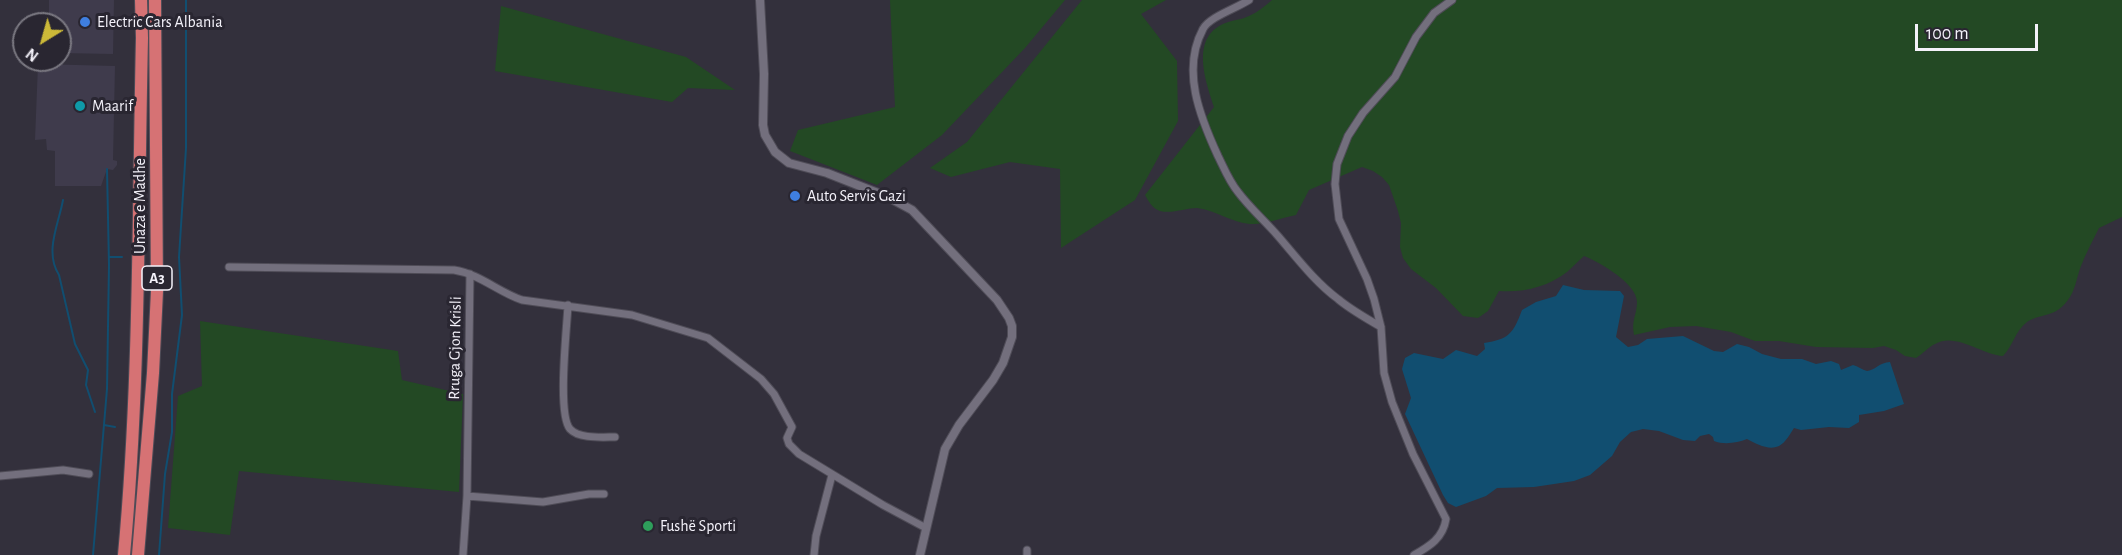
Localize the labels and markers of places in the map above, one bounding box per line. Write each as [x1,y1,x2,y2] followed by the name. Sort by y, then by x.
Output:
[97,12,223,32] place label: Electric Cars Albania
[78,15,92,29] marker: Electric Cars Albania
[92,96,133,116] place label: Maarif
[73,99,87,113] marker: Maarif
[807,186,906,206] place label: Auto Servis Gazi
[788,189,802,203] marker: Auto Servis Gazi
[660,516,736,536] place label: Fushë Sporti
[641,519,655,533] marker: Fushë Sporti

